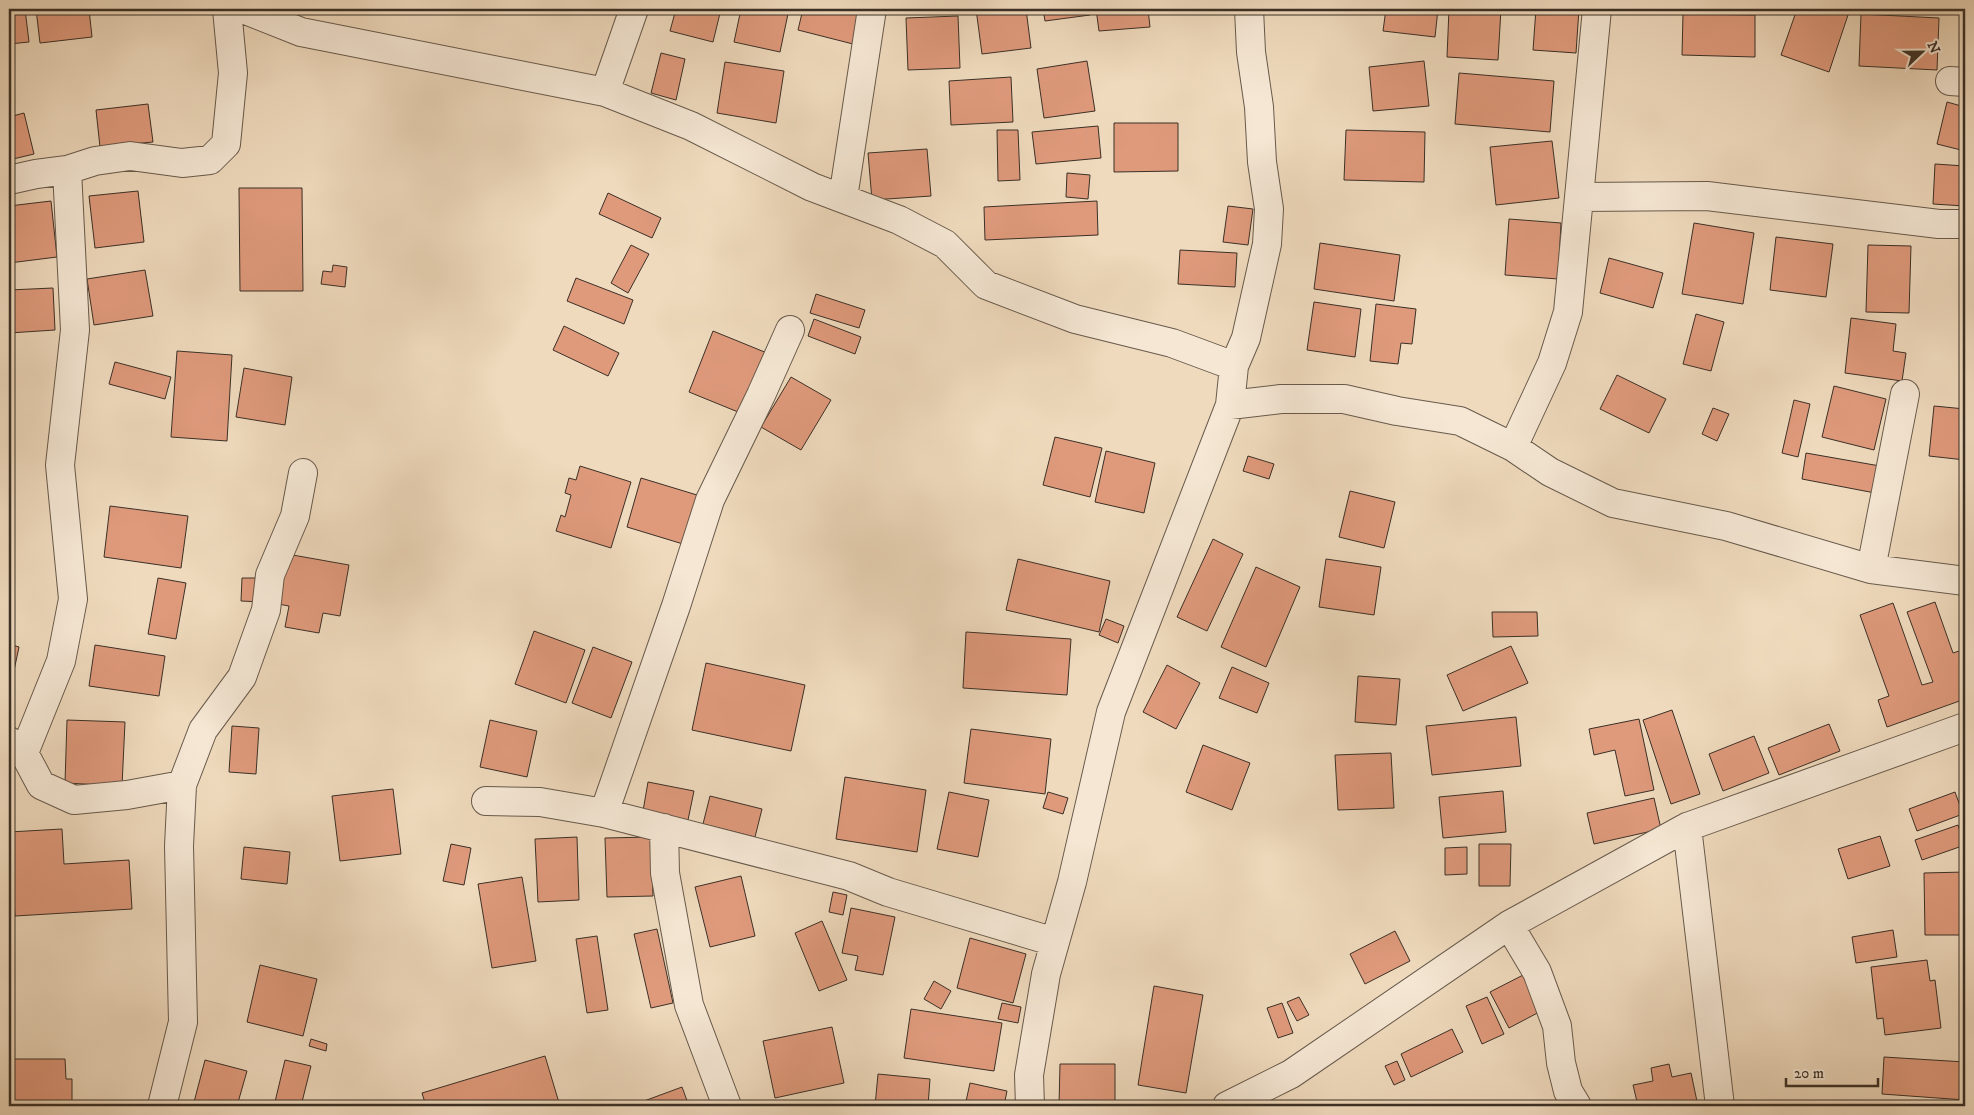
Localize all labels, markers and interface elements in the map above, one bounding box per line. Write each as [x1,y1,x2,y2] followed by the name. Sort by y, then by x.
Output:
[1896,28,1946,78] north arrow
[1923,39,1944,57] text: N
[1786,1055,1879,1087] scale bar
[1794,1064,1824,1083] text: 20 m

